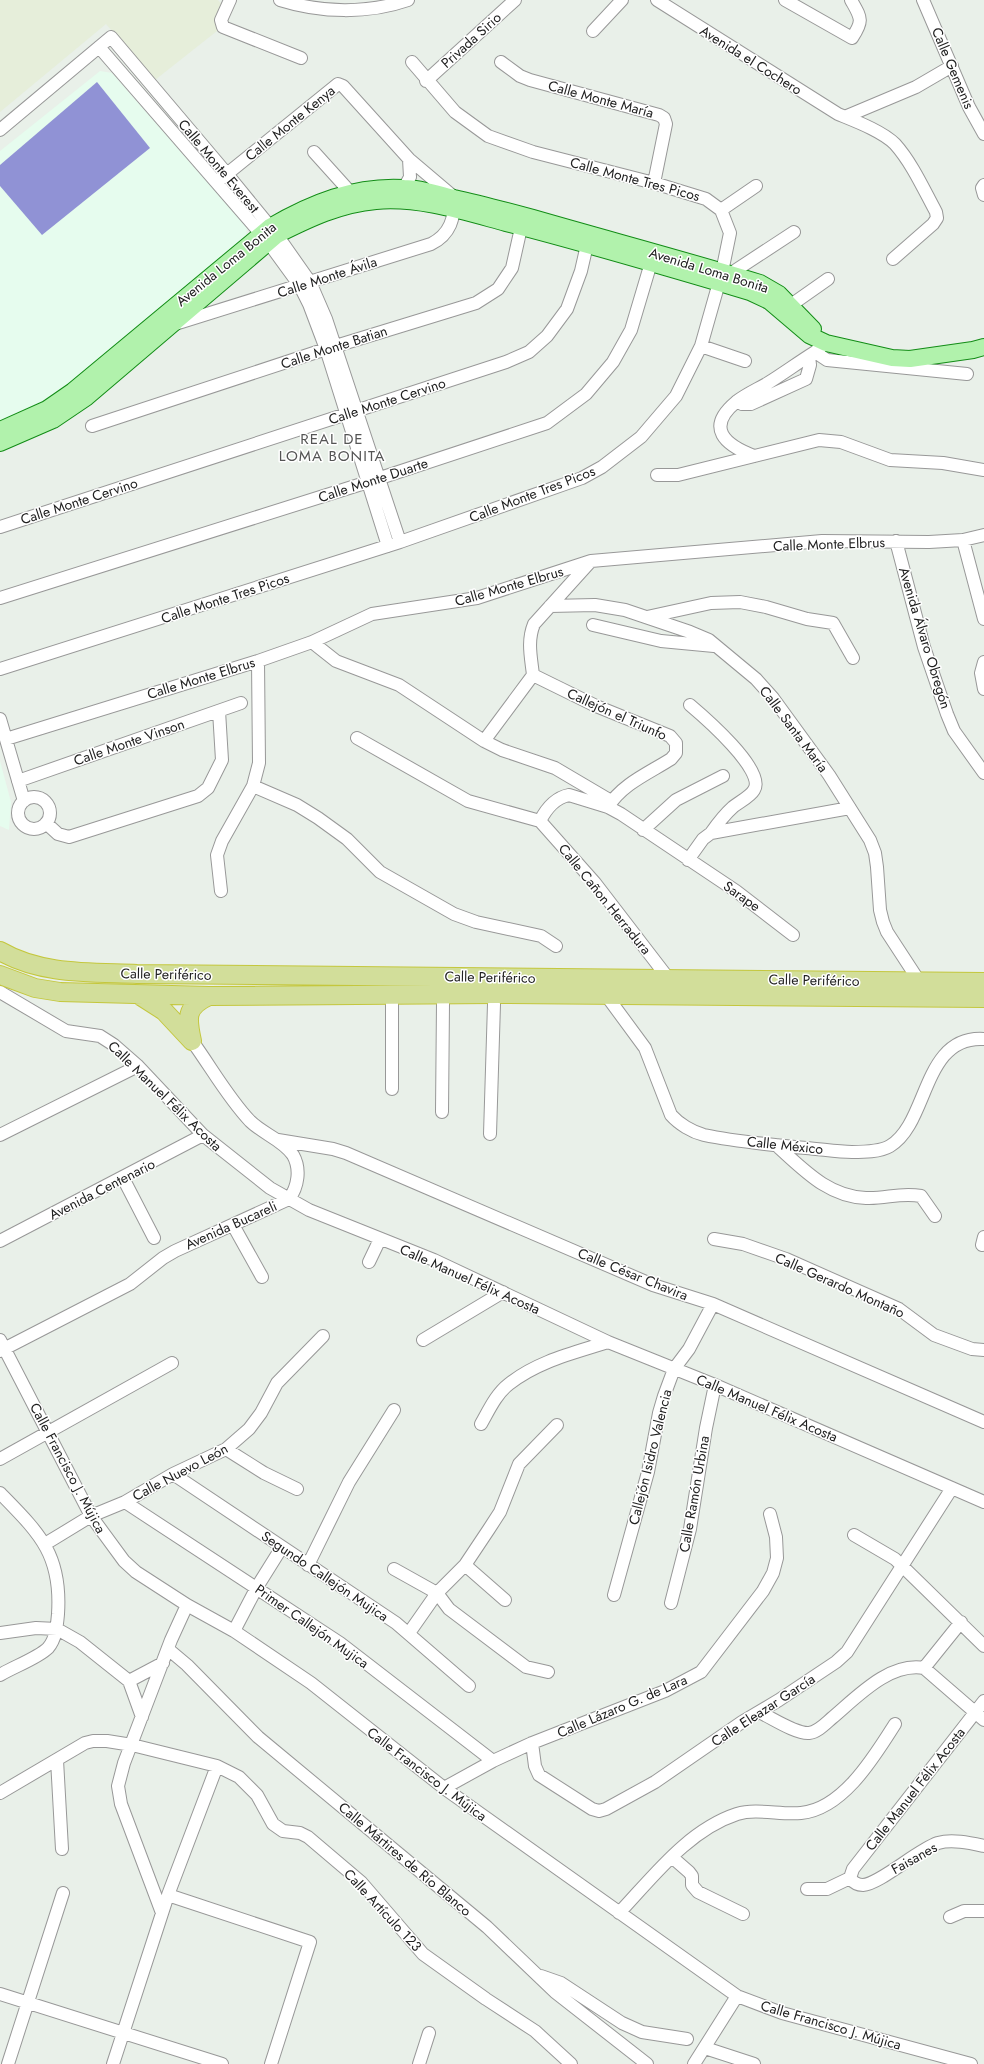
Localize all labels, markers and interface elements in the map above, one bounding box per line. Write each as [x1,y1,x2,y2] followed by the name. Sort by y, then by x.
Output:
[436,7,506,73] street label: Privada Sirio
[696,21,806,100] street label: Avenida el Cochero
[927,24,979,112] street label: Calle Gemenis
[546,75,656,123] street label: Calle Monte María
[241,81,339,165] street label: Calle Monte Kenya
[174,115,265,218] street label: Calle Monte Everest
[568,152,702,206] street label: Calle Monte Tres Picos
[172,217,280,311] street label: Avenida Loma Bonita
[647,242,771,298] street label: Avenida Loma Bonita
[275,251,379,303] street label: Calle Monte Ávila
[278,320,390,374] street label: Calle Monte Batian
[326,373,448,429] street label: Calle Monte Cervino
[279,428,385,467] district label: REAL DE LOMA BONITA
[316,453,430,507] street label: Calle Monte Duarte
[466,461,598,527] street label: Calle Monte Tres Picos
[18,473,140,529] street label: Calle Monte Cervino
[773,532,886,556] street label: Calle Monte Elbrus
[452,561,566,611] street label: Calle Monte Elbrus
[894,565,956,711] street label: Avenida Álvaro Obregón
[158,568,292,628] street label: Calle Monte Tres Picos
[145,652,258,704] street label: Calle Monte Elbrus
[755,682,833,776] street label: Calle Santa María
[564,683,670,745] street label: Callejón el Triunfo
[71,714,187,770] street label: Calle Monte Vinson
[554,839,656,959] street label: Calle Cañon Herradura
[719,876,765,916] street label: Sarape
[120,963,212,985] street label: Calle Periférico
[444,966,536,988] street label: Calle Periférico
[768,969,860,991] street label: Calle Periférico
[104,1036,226,1156] street label: Calle Manuel Félix Acosta
[746,1131,824,1159] street label: Calle México
[46,1153,159,1224] street label: Avenida Centenario
[182,1196,280,1254] street label: Avenida Bucareli
[397,1239,543,1319] street label: Calle Manuel Félix Acosta
[575,1243,691,1305] street label: Calle César Chavira
[772,1247,908,1323] street label: Calle Gerardo Montaño
[693,1369,841,1447] street label: Calle Manuel Félix Acosta
[623,1387,677,1527] street label: Callejón Isidro Valencia
[25,1399,111,1537] street label: Calle Francisco J. Mújica
[674,1434,714,1554] street label: Calle Ramón Urbina
[129,1438,231,1506] street label: Calle Nuevo León
[258,1526,392,1626] street label: Segundo Callejón Mujica
[251,1579,373,1673] street label: Primer Callejón Mujica
[707,1669,819,1751] street label: Calle Eleazar García
[554,1670,690,1742] street label: Calle Lázaro G. de Lara
[363,1722,491,1826] street label: Calle Francisco J. Mújica
[860,1723,970,1855] street label: Calle Manuel Félix Acosta
[334,1797,476,1921] street label: Calle Mártires de Río Blanco
[887,1837,941,1879] street label: Faisanes
[339,1864,427,1956] street label: Calle Artículo 123
[758,1995,904,2055] street label: Calle Francisco J. Mújica

